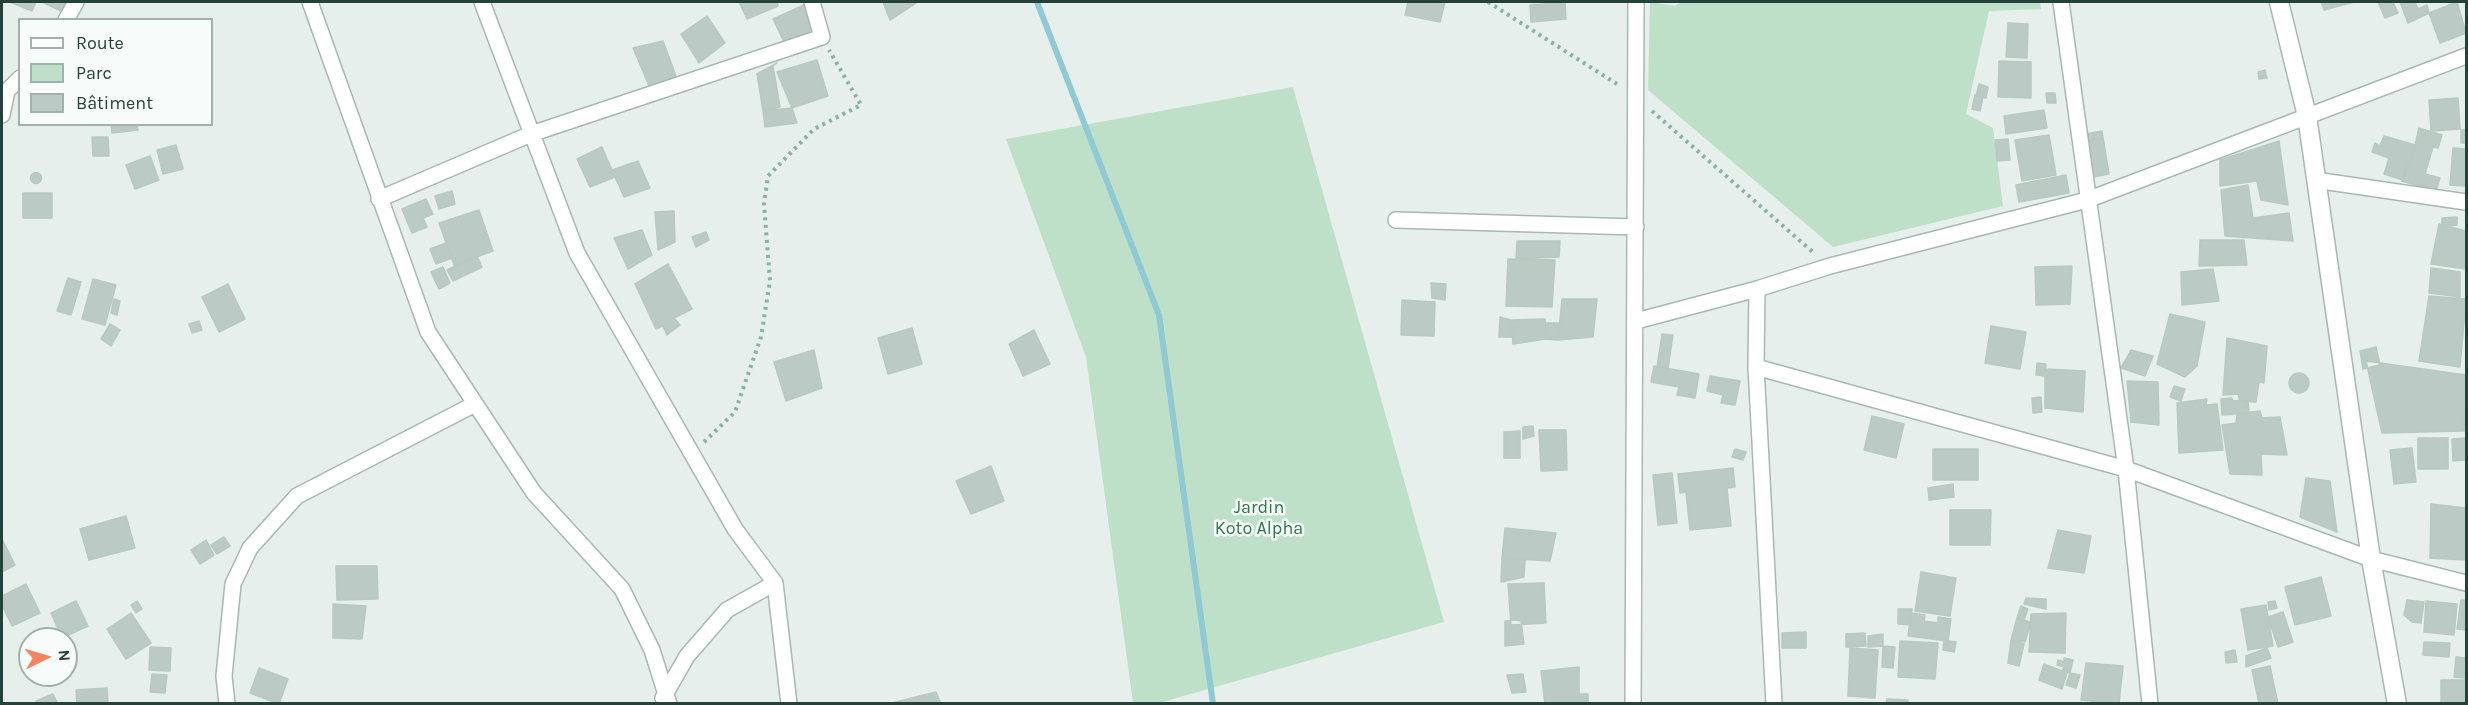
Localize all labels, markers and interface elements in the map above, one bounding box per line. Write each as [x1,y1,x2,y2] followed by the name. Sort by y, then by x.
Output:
[18,18,213,126] legend
[76,32,124,54] text: Route
[76,62,112,84] text: Parc
[76,92,153,114] text: Bâtiment
[1215,497,1303,540] park label: Jardin Koto Alpha
[18,627,78,687] north arrow
[54,649,74,662] text: N

